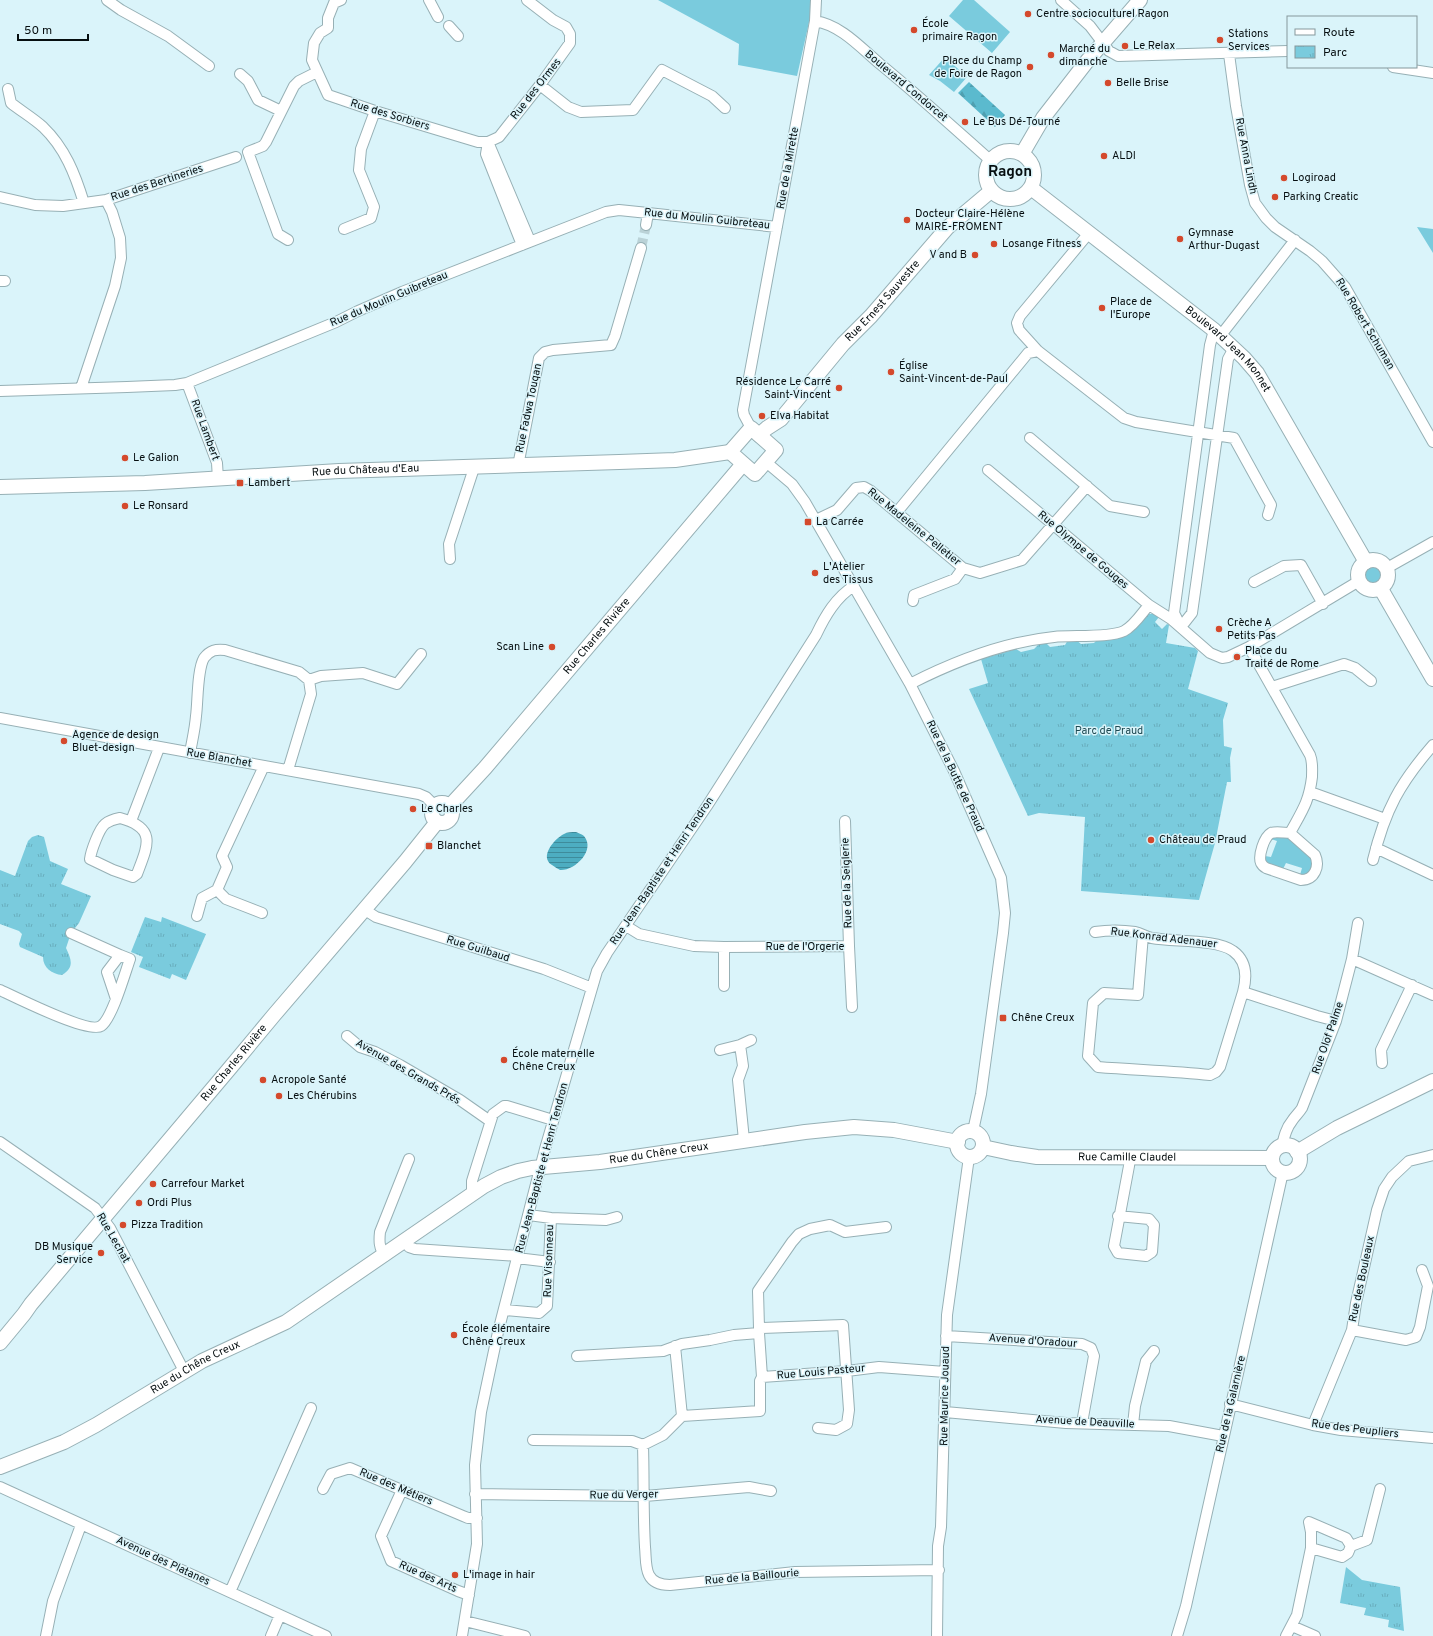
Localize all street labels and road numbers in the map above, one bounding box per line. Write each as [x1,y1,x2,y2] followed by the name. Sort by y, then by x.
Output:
[862,47,950,125] street label: Boulevard Condorcet
[508,55,564,123] street label: Rue des Ormes
[348,96,432,134] street label: Rue des Sorbiers
[1232,117,1260,195] street label: Rue Anna Lindh
[774,126,802,210] street label: Rue de la Mirette
[109,161,205,205] street label: Rue des Bertineries
[643,205,771,233] street label: Rue du Moulin Guibreteau
[842,257,923,345] street label: Rue Ernest Sauvestre
[328,268,450,330] street label: Rue du Moulin Guibreteau
[1332,276,1398,372] street label: Rue Robert Schuman
[1182,303,1273,395] street label: Boulevard Jean Monnet
[513,362,545,454] street label: Rue Fadwa Touqan
[187,397,223,463] street label: Rue Lambert
[311,461,420,480] street label: Rue du Château d'Eau
[864,485,964,569] street label: Rue Madeleine Pelletier
[1035,508,1131,592] street label: Rue Olympe de Gouges
[560,595,633,677] street label: Rue Charles Rivière
[923,718,987,834] street label: Rue de la Butte de Praud
[185,745,253,771] street label: Rue Blanchet
[607,794,717,948] street label: Rue Jean-Baptiste et Henri Tendron
[838,837,856,929] street label: Rue de la Seiglerie
[1110,924,1219,952] street label: Rue Konrad Adenauer
[445,933,511,965] street label: Rue Guilbaud
[766,940,845,954] street label: Rue de l'Orgerie
[1309,1000,1347,1076] street label: Rue Olof Palme
[198,1021,270,1104] street label: Rue Charles Rivière
[353,1036,463,1108] street label: Avenue des Grands Prés
[512,1081,572,1255] street label: Rue Jean-Baptiste et Henri Tendron
[608,1139,710,1168] street label: Rue du Chêne Creux
[1078,1150,1176,1165] street label: Rue Camille Claudel
[93,1210,133,1266] street label: Rue Lechat
[541,1224,557,1298] street label: Rue Visonneau
[1346,1234,1378,1323] street label: Rue des Bouleaux
[988,1331,1079,1351] street label: Avenue d'Oradour
[148,1337,243,1397] street label: Rue du Chêne Creux
[937,1346,953,1446] street label: Rue Maurice Jouaud
[1213,1354,1249,1454] street label: Rue de la Galarnière
[776,1361,867,1383] street label: Rue Louis Pasteur
[1035,1412,1135,1432] street label: Avenue de Deauville
[1311,1417,1399,1441] street label: Rue des Peupliers
[357,1465,435,1509] street label: Rue des Métiers
[589,1487,659,1503] street label: Rue du Verger
[114,1533,212,1589] street label: Avenue des Platanes
[397,1558,459,1596] street label: Rue des Arts
[704,1566,800,1588] street label: Rue de la Baillourie

